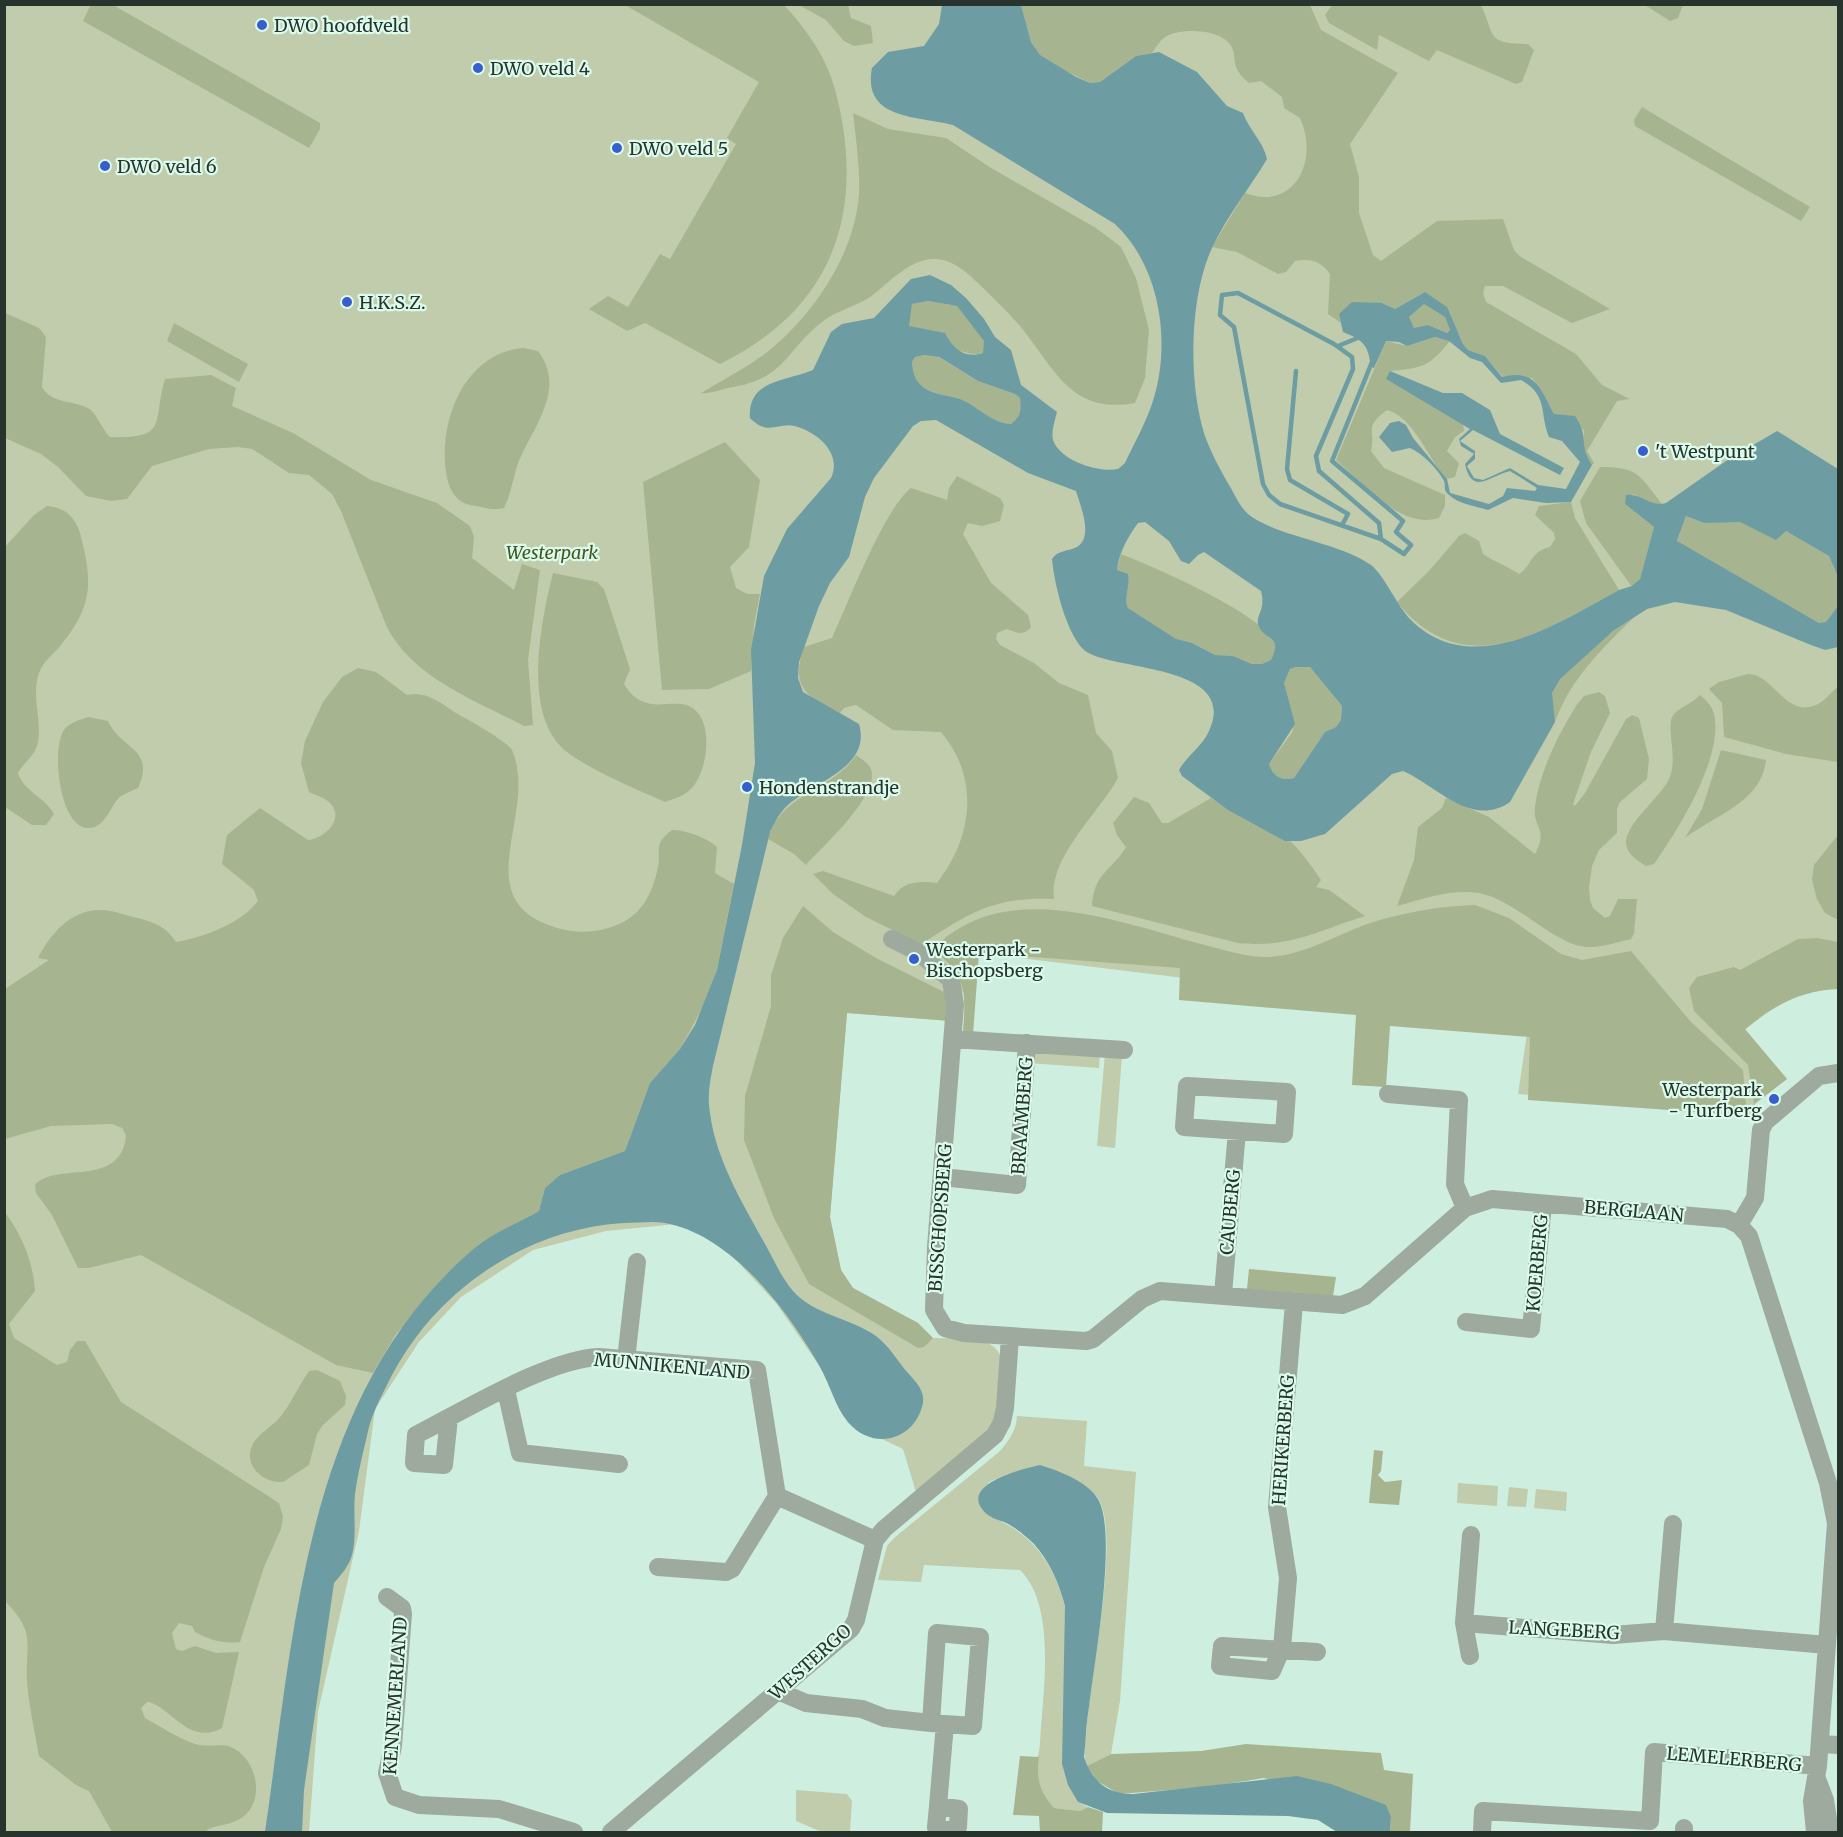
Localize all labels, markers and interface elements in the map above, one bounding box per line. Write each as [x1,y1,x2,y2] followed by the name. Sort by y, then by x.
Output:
[274,14,409,37] place label: DWO hoofdveld
[255,18,269,32] marker: DWO hoofdveld
[490,57,590,80] place label: DWO veld 4
[471,61,485,75] marker: DWO veld 4
[629,137,728,160] place label: DWO veld 5
[610,141,624,155] marker: DWO veld 5
[117,155,217,178] place label: DWO veld 6
[98,159,112,173] marker: DWO veld 6
[359,291,426,314] place label: H.K.S.Z.
[340,295,354,309] marker: H.K.S.Z.
[1655,440,1755,463] place label: 't Westpunt
[1636,444,1650,458] marker: 't Westpunt
[506,541,598,564] park label: Westerpark
[759,776,899,799] place label: Hondenstrandje
[740,780,754,794] marker: Hondenstrandje
[925,938,1043,982] place label: Westerpark - Bischopsberg
[907,952,921,966] marker: Westerpark - Bischopsberg
[1006,1056,1038,1176] street label: BRAAMBERG
[1661,1078,1763,1122] place label: Westerpark - Turfberg
[1767,1092,1781,1106] marker: Westerpark - Turfberg
[923,1143,957,1293] street label: BISSCHOPSBERG
[1215,1168,1245,1256] street label: CAUBERG
[1583,1195,1685,1227] street label: BERGLAAN
[1521,1213,1553,1313] street label: KOERBERG
[593,1348,751,1384] street label: MUNNIKENLAND
[1267,1374,1299,1506] street label: HERIKERBERG
[378,1616,412,1776] street label: KENNEMERLAND
[1508,1616,1620,1644] street label: LANGEBERG
[763,1619,856,1706] street label: WESTERGO
[1665,1742,1803,1776] street label: LEMELERBERG

